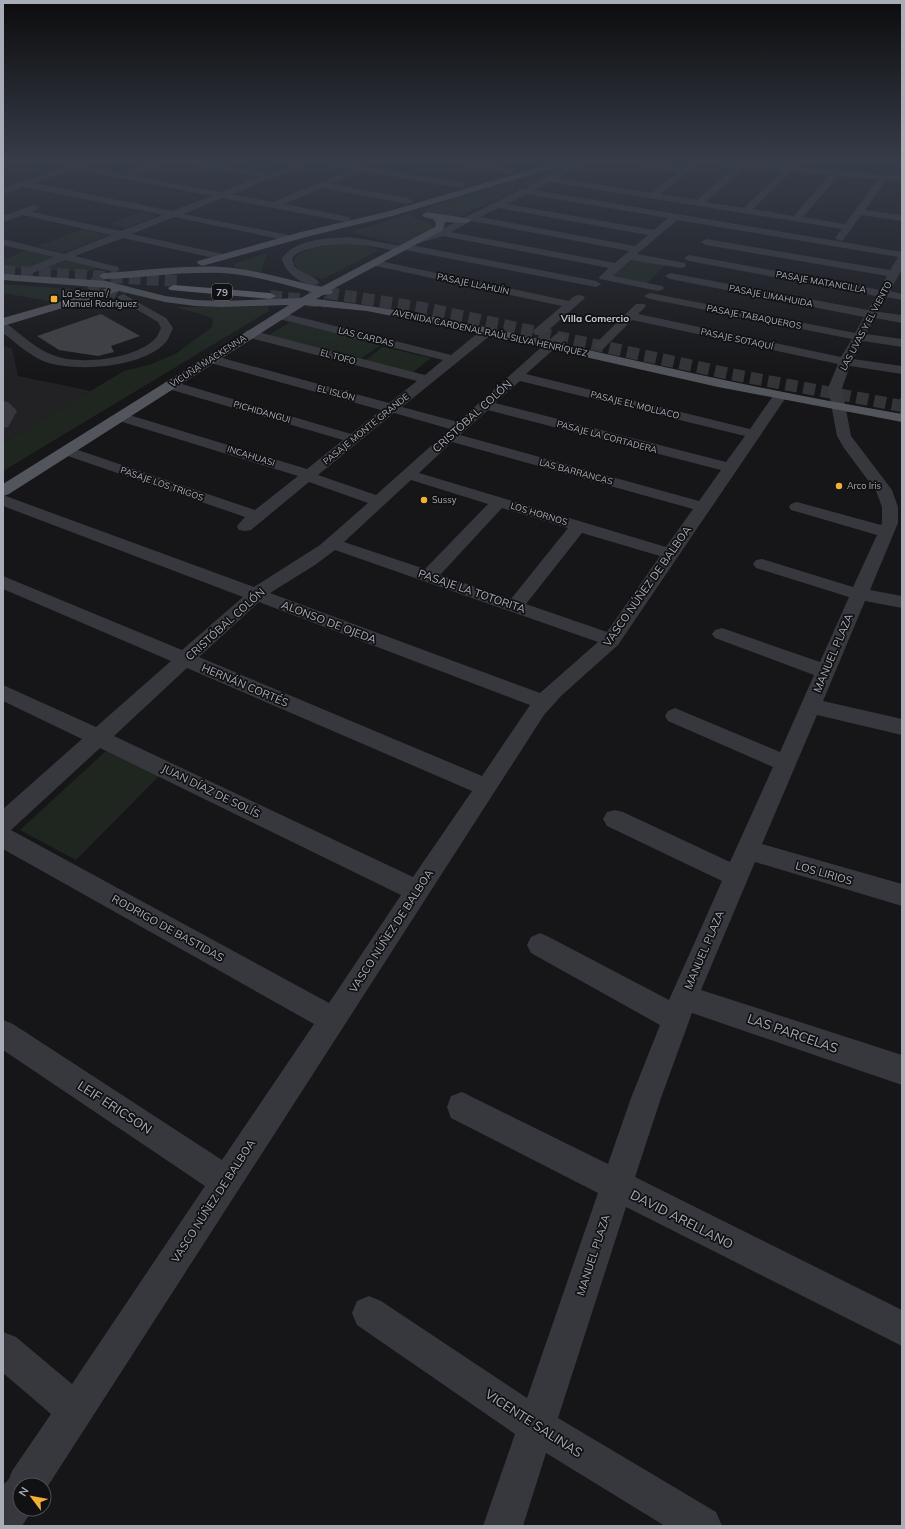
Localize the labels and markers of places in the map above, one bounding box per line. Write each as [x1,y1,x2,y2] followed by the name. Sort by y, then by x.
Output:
[62,288,138,309] place label: La Serena / Manuel Rodríguez
[49,294,59,304] marker: La Serena / Manuel Rodríguez
[847,480,881,491] place label: Arco Iris
[834,481,844,491] marker: Arco Iris
[432,494,457,506] place label: Sussy
[419,495,429,505] marker: Sussy

